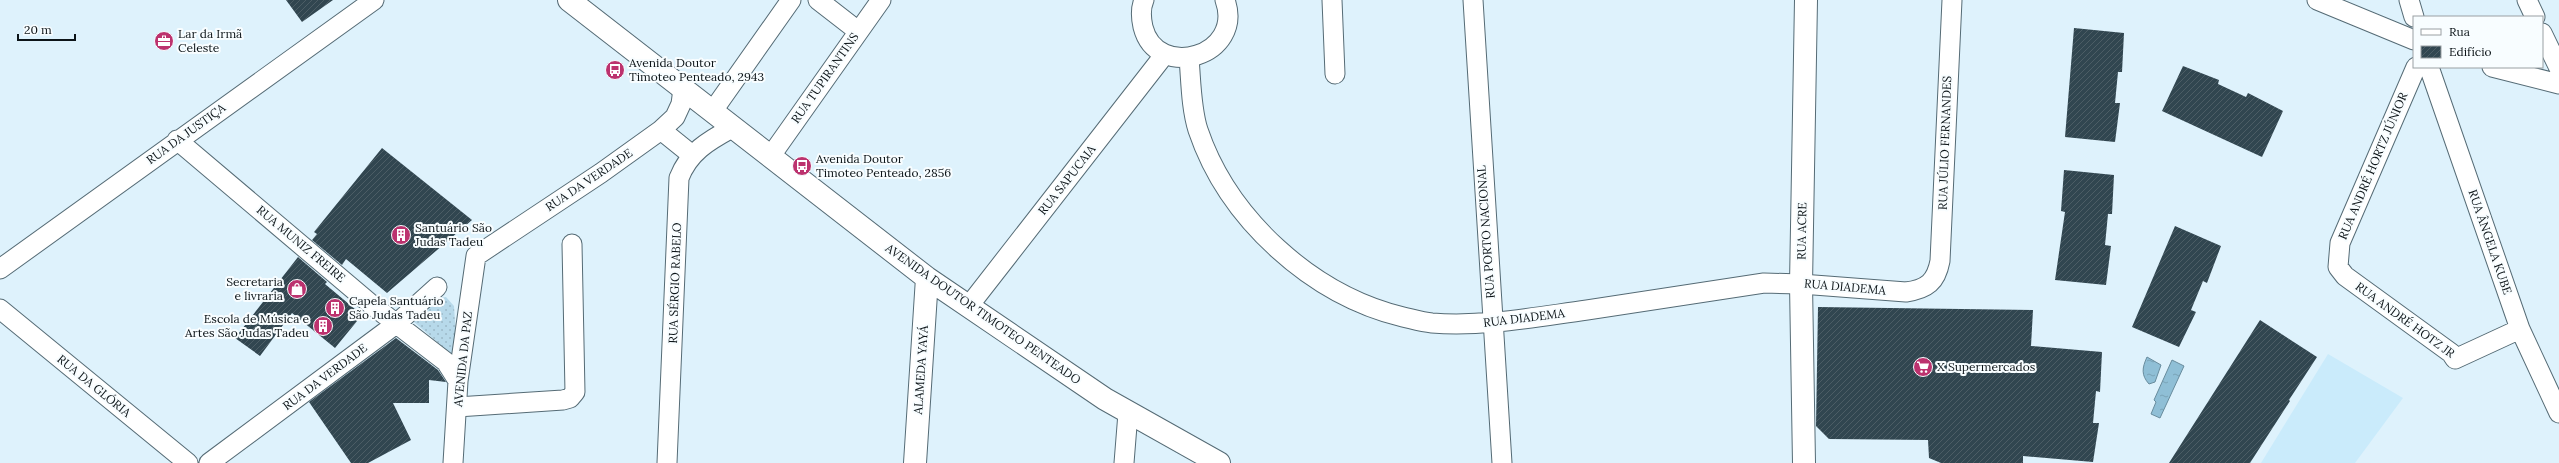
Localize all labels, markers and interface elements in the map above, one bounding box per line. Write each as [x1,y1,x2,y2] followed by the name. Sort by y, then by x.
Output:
[18,16,75,42] scale bar
[2413,16,2543,68] legend
[24,22,52,37] text: 20 m
[2449,24,2470,39] text: Rua
[178,26,242,55] place label: Lar da Irmã Celeste
[788,29,862,126] street label: RUA TUPIRANTINS
[153,30,175,52] office icon: Lar da Irmã Celeste
[2449,44,2492,59] text: Edifício
[628,55,764,84] place label: Avenida Doutor Timoteo Penteado, 2943
[604,59,626,81] bus stop icon: Avenida Doutor Timoteo Penteado, 2943
[1935,75,1954,210] street label: RUA JÚLIO FERNANDES
[2335,90,2411,242] street label: RUA ANDRÉ HORTZ JÚNIOR
[143,100,229,167] street label: RUA DA JUSTIÇA
[1035,141,1099,218] street label: RUA SAPUCAIA
[542,145,635,214] street label: RUA DA VERDADE
[815,151,951,180] place label: Avenida Doutor Timoteo Penteado, 2856
[791,155,813,177] bus stop icon: Avenida Doutor Timoteo Penteado, 2856
[1473,165,1498,299] street label: RUA PORTO NACIONAL
[2465,187,2515,296] street label: RUA ÂNGELA KUBE
[254,202,349,285] street label: RUA MUNIZ FREIRE
[1793,202,1810,260] street label: RUA ACRE
[414,220,492,249] place label: Santuário São Judas Tadeu
[665,222,684,344] street label: RUA SÉRGIO RABELO
[390,224,412,246] building icon: Santuário São Judas Tadeu
[882,239,1084,387] street label: AVENIDA DOUTOR TIMOTEO PENTEADO
[226,274,283,303] place label: Secretaria e livraria
[1804,275,1887,298] street label: RUA DIADEMA
[286,278,308,300] shop icon: Secretaria e livraria
[2353,278,2458,361] street label: RUA ANDRÉ HOTZ JR
[349,293,444,322] place label: Capela Santuário São Judas Tadeu
[324,297,346,319] building icon: Capela Santuário São Judas Tadeu
[1482,305,1566,330] street label: RUA DIADEMA
[450,310,475,409] street label: AVENIDA DA PAZ
[184,311,309,340] place label: Escola de Música e Artes São Judas Tadeu
[312,315,334,337] building icon: Escola de Música e Artes São Judas Tadeu
[910,325,931,416] street label: ALAMEDA YAYÁ
[280,340,370,413] street label: RUA DA VERDADE
[54,351,135,420] street label: RUA DA GLÓRIA
[1912,356,1934,378] supermarket icon: X Supermercados
[1937,359,2036,374] place label: X Supermercados

